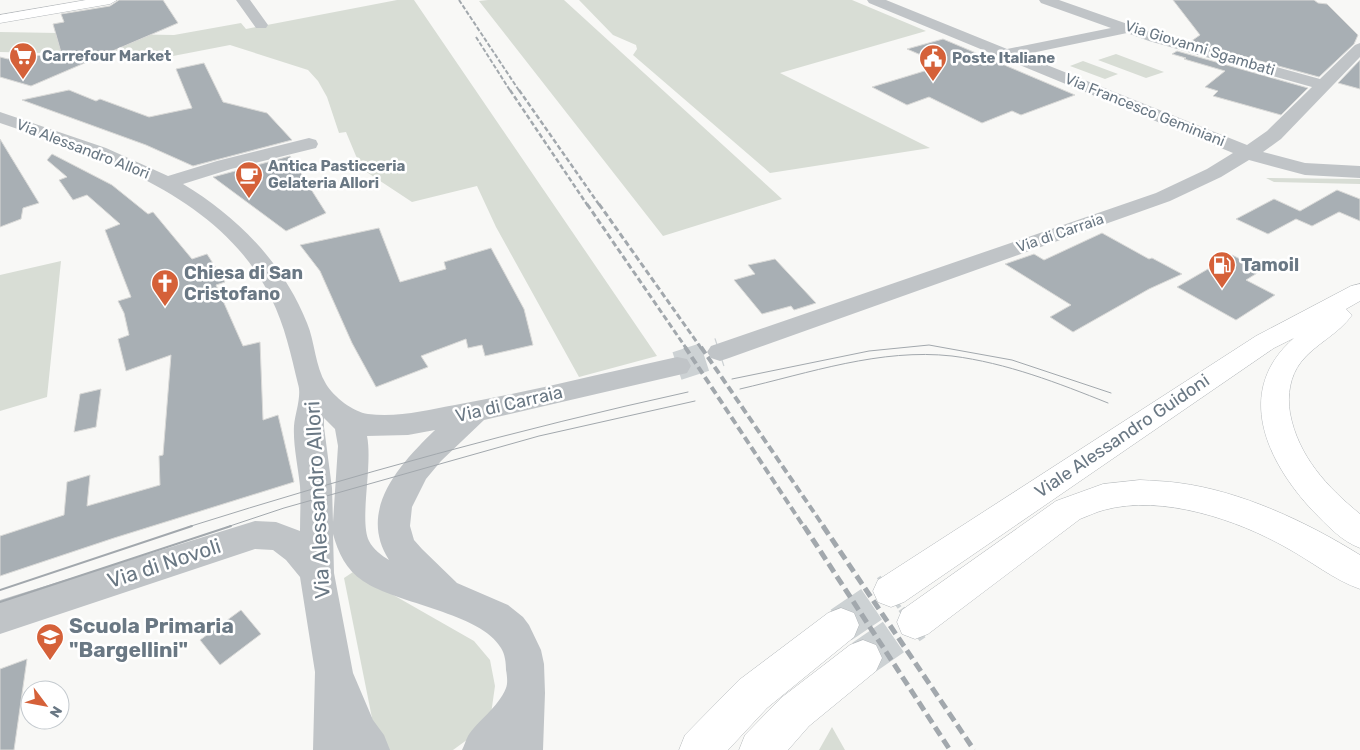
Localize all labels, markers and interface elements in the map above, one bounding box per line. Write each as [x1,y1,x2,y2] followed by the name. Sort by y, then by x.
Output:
[1123,17,1277,79] street label: Via Giovanni Sgambati
[8,41,38,80] supermarket icon: Carrefour Market
[918,43,948,82] public building icon: Poste Italiane
[42,47,171,65] place label: Carrefour Market
[952,49,1055,67] place label: Poste Italiane
[1062,70,1228,150] street label: Via Francesco Geminiani
[14,115,152,183] street label: Via Alessandro Allori
[268,157,406,192] place label: Antica Pasticceria Gelateria Allori
[234,160,264,199] cafe icon: Antica Pasticceria Gelateria Allori
[1014,210,1106,256] street label: Via di Carraia
[1207,250,1237,289] fuel station icon: Tamoil
[1241,254,1299,276] place label: Tamoil
[184,262,303,305] place label: Chiesa di San Cristofano
[150,268,180,307] church icon: Chiesa di San Cristofano
[1030,369,1214,503] street label: Viale Alessandro Guidoni
[453,381,565,427] street label: Via di Carraia
[299,401,335,599] street label: Via Alessandro Allori
[104,533,224,593] street label: Via di Novoli
[69,613,234,662] place label: Scuola Primaria "Bargellini"
[35,622,65,661] school or university icon: Scuola Primaria "Bargellini"
[20,680,70,730] north arrow
[46,703,65,720] text: N

